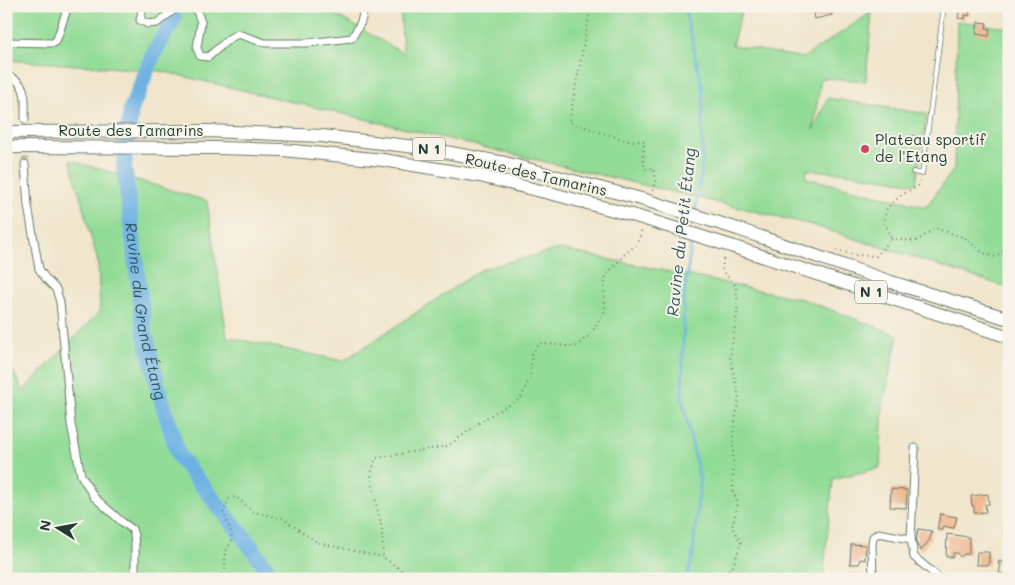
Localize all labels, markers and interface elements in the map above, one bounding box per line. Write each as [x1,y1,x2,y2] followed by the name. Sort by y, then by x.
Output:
[58,120,204,140] street label: Route des Tamarins
[875,129,987,166] place label: Plateau sportif de l'Etang
[413,138,445,160] road number: N 1
[859,143,871,155] marker: Plateau sportif de l'Etang
[661,147,700,317] water label: Ravine du Petit Étang
[463,148,609,200] street label: Route des Tamarins
[121,221,172,402] water label: Ravine du Grand Étang
[855,280,887,304] road number: N 1
[32,502,82,552] north arrow
[34,518,55,532] text: N

